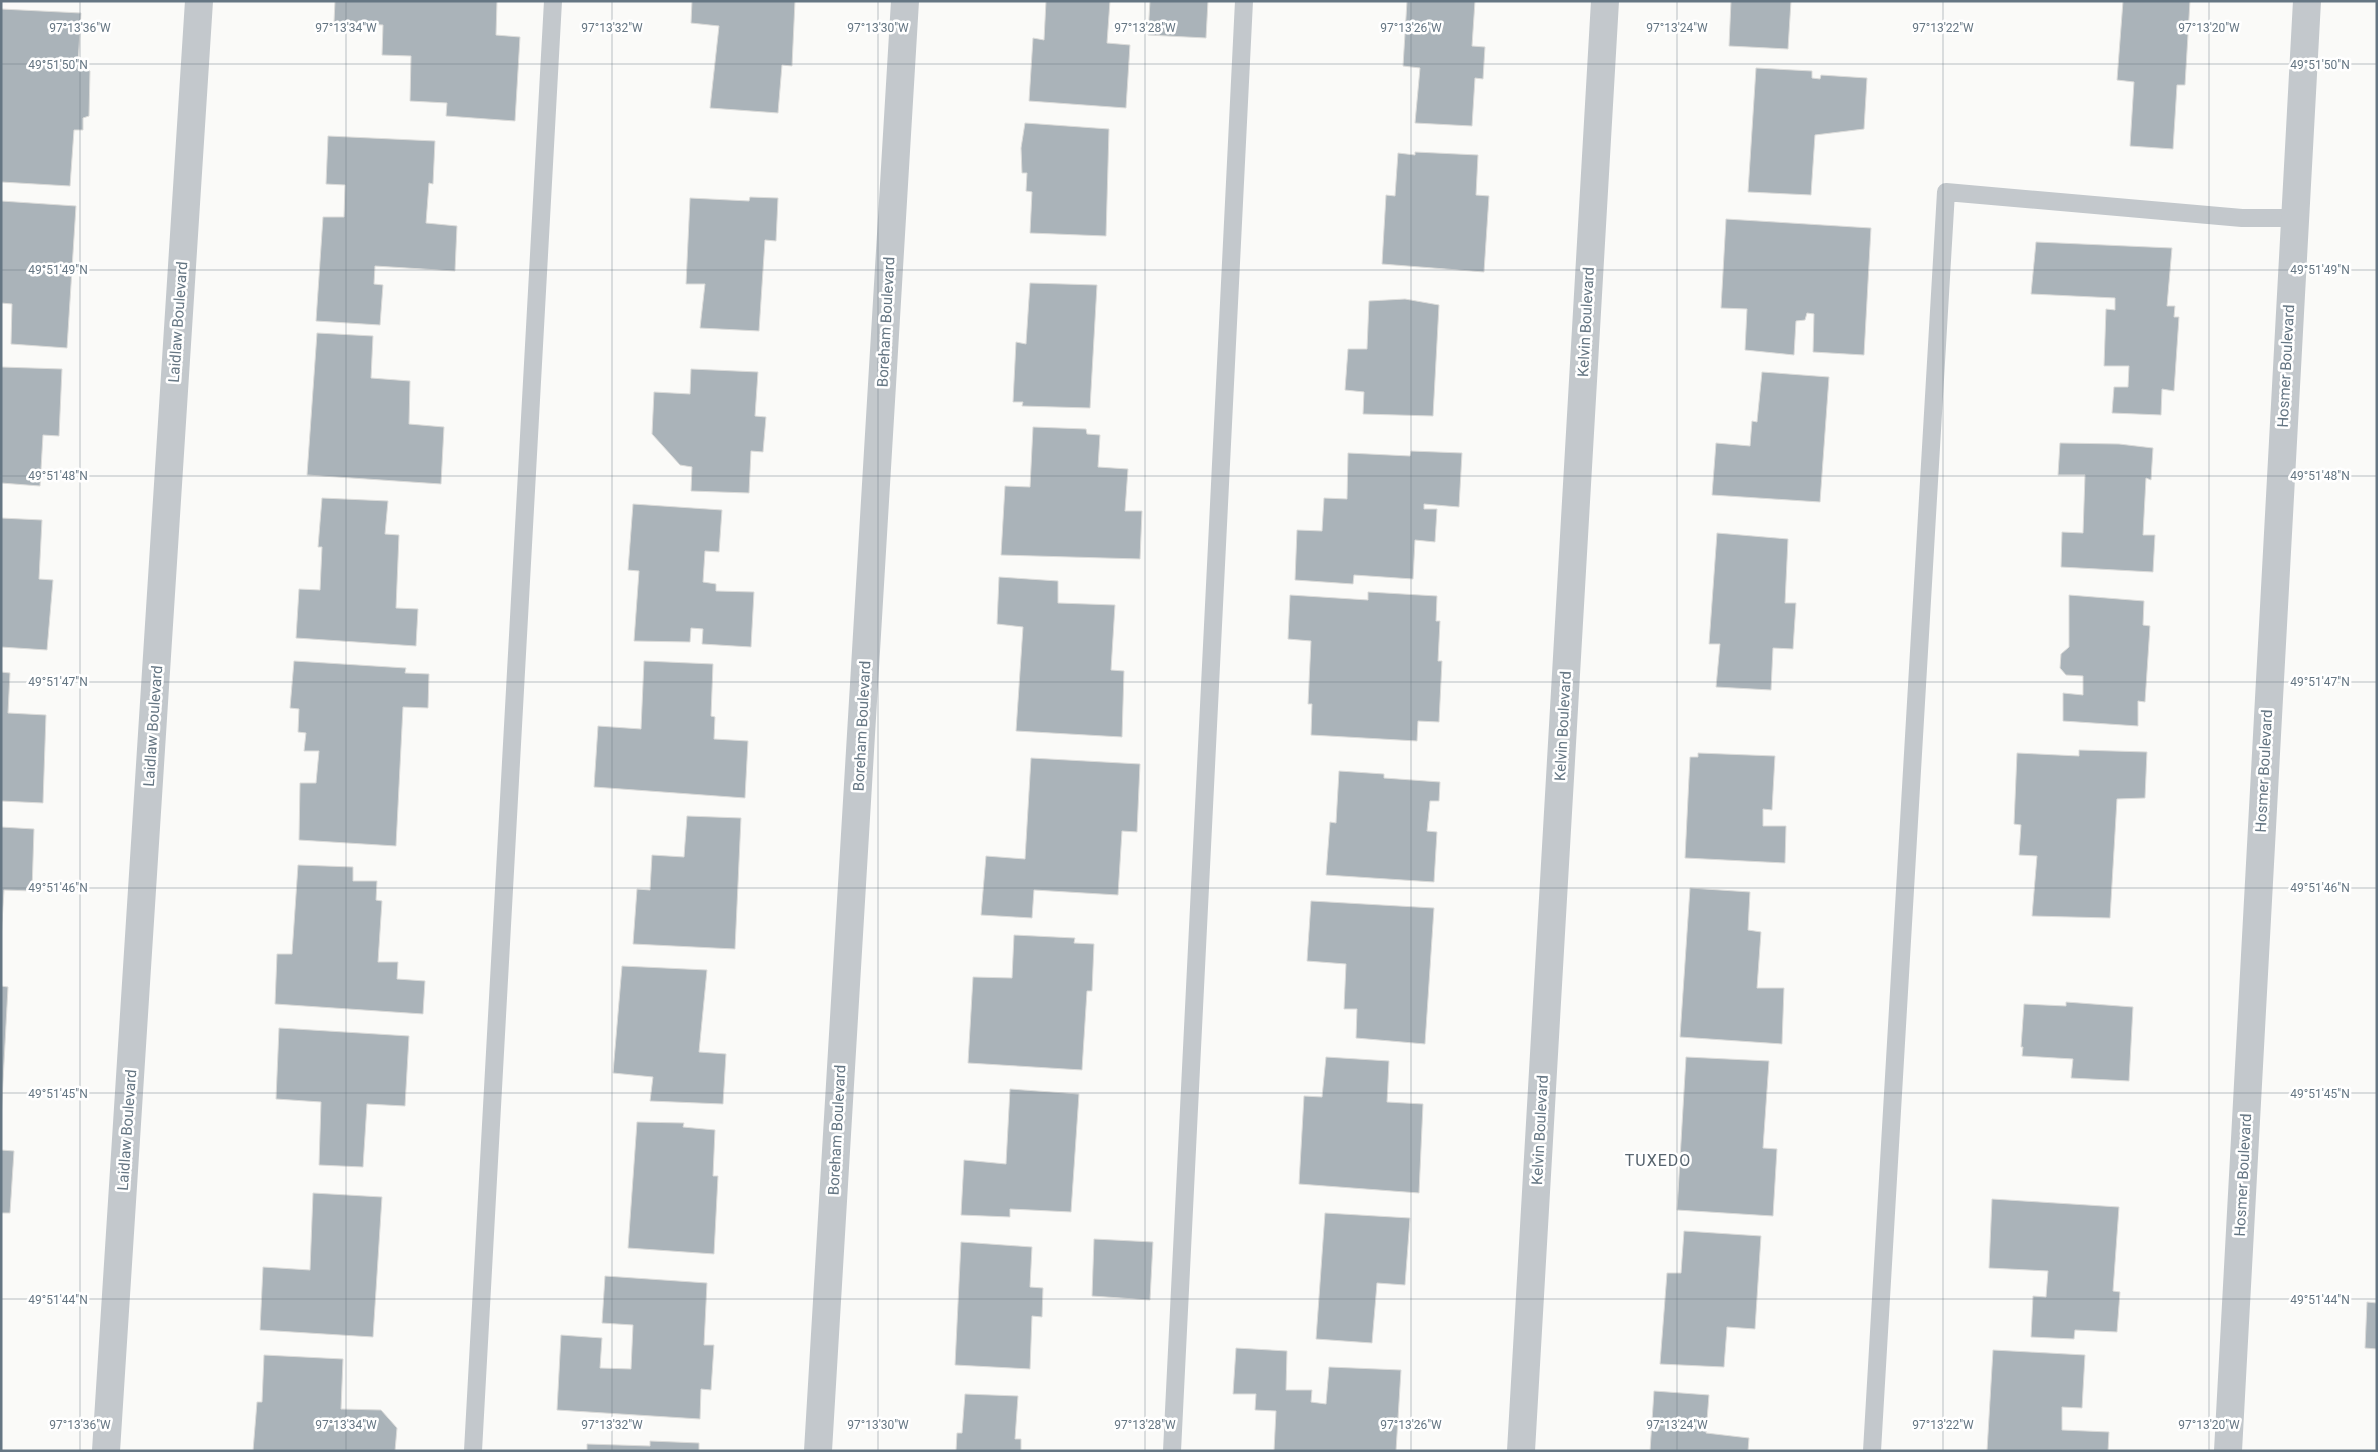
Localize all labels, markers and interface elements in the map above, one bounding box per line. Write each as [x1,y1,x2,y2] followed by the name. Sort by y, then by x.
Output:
[49,21,111,35] text: 97°13'36"W
[315,21,377,35] text: 97°13'34"W
[581,21,643,35] text: 97°13'32"W
[847,21,909,35] text: 97°13'30"W
[1114,21,1176,35] text: 97°13'28"W
[1380,21,1442,35] text: 97°13'26"W
[1646,21,1708,35] text: 97°13'24"W
[1912,21,1974,35] text: 97°13'22"W
[2178,21,2240,35] text: 97°13'20"W
[28,58,88,72] text: 49°51'50"N
[2290,58,2350,72] text: 49°51'50"N
[874,256,898,388] street label: Boreham Boulevard
[165,261,191,383] street label: Laidlaw Boulevard
[28,263,88,277] text: 49°51'49"N
[2290,263,2350,277] text: 49°51'49"N
[1574,267,1598,377] street label: Kelvin Boulevard
[2274,304,2298,428] street label: Hosmer Boulevard
[28,469,88,483] text: 49°51'48"N
[2290,469,2350,483] text: 49°51'48"N
[850,660,874,792] street label: Boreham Boulevard
[140,665,166,787] street label: Laidlaw Boulevard
[1551,671,1575,781] street label: Kelvin Boulevard
[28,675,88,689] text: 49°51'47"N
[2290,675,2350,689] text: 49°51'47"N
[2252,709,2276,833] street label: Hosmer Boulevard
[28,881,88,895] text: 49°51'46"N
[2290,881,2350,895] text: 49°51'46"N
[825,1064,849,1196] street label: Boreham Boulevard
[114,1069,140,1191] street label: Laidlaw Boulevard
[1528,1075,1552,1185] street label: Kelvin Boulevard
[28,1087,88,1101] text: 49°51'45"N
[2290,1087,2350,1101] text: 49°51'45"N
[2231,1113,2255,1237] street label: Hosmer Boulevard
[1625,1151,1691,1170] district label: TUXEDO
[28,1293,88,1307] text: 49°51'44"N
[2290,1293,2350,1307] text: 49°51'44"N
[49,1418,111,1432] text: 97°13'36"W
[315,1418,377,1432] text: 97°13'34"W
[581,1418,643,1432] text: 97°13'32"W
[847,1418,909,1432] text: 97°13'30"W
[1114,1418,1176,1432] text: 97°13'28"W
[1380,1418,1442,1432] text: 97°13'26"W
[1646,1418,1708,1432] text: 97°13'24"W
[1912,1418,1974,1432] text: 97°13'22"W
[2178,1418,2240,1432] text: 97°13'20"W

